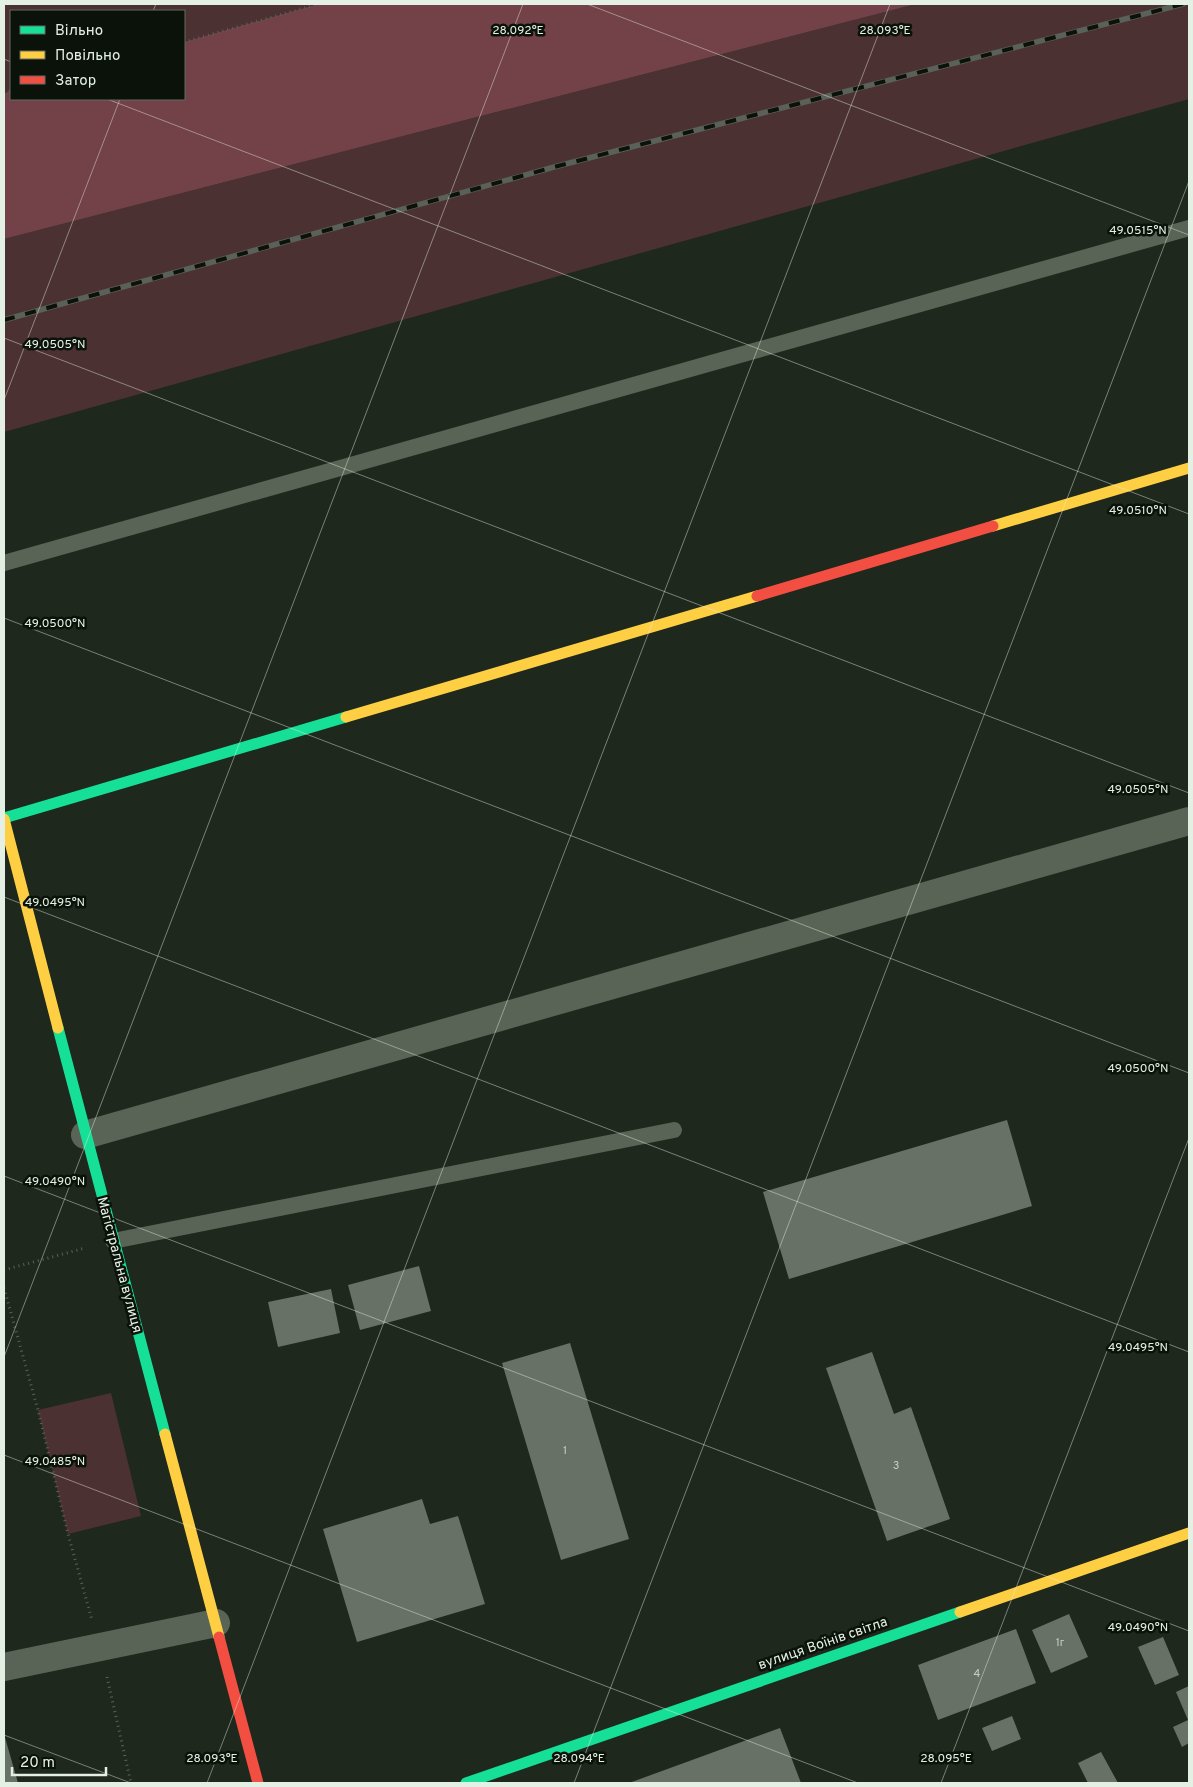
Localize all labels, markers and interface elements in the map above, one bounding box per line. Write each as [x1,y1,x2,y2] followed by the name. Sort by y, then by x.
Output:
[10,10,185,100] legend
[55,22,103,41] text: Вільно
[492,23,544,39] text: 28.092°E
[859,23,911,39] text: 28.093°E
[55,47,120,66] text: Повільно
[55,72,96,91] text: Затор
[1109,223,1167,239] text: 49.0515°N
[25,337,85,353] text: 49.0505°N
[1109,503,1167,519] text: 49.0510°N
[25,616,86,632] text: 49.0500°N
[1108,782,1168,798] text: 49.0505°N
[25,895,85,911] text: 49.0495°N
[1108,1061,1169,1077] text: 49.0500°N
[25,1174,85,1190] text: 49.0490°N
[93,1195,145,1335] street label: Магістральна вулиця
[1108,1340,1168,1356] text: 49.0495°N
[563,1444,567,1458] house number: 1
[25,1454,85,1470] text: 49.0485°N
[893,1459,899,1473] house number: 3
[756,1614,890,1674] street label: вулиця Воїнів світла
[1108,1620,1168,1636] text: 49.0490°N
[1056,1636,1065,1650] house number: 1г
[974,1667,981,1681] house number: 4
[12,1744,106,1776] scale bar
[186,1751,238,1767] text: 28.093°E
[553,1751,605,1767] text: 28.094°E
[920,1751,972,1767] text: 28.095°E
[20,1754,55,1773] text: 20 m

